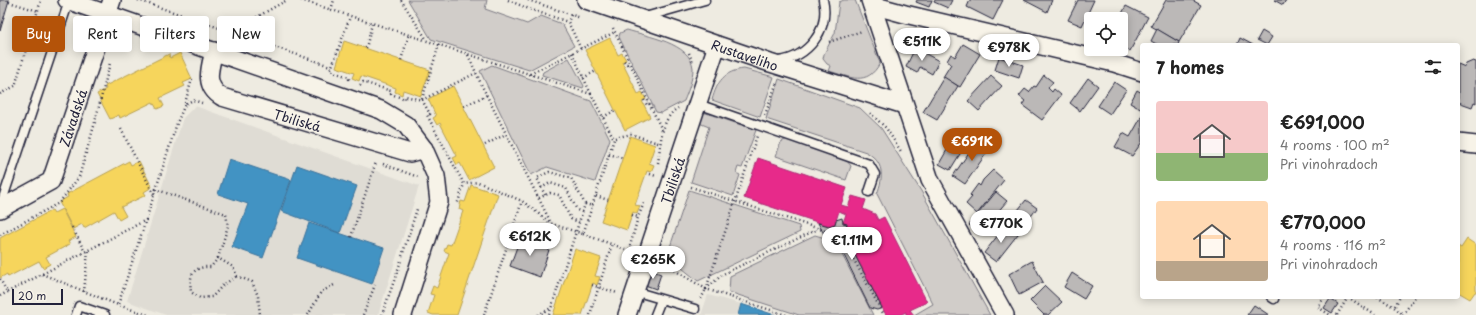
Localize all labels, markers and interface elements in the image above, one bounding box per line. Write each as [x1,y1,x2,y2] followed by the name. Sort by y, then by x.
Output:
[1084,12,1128,56] map controls
[1084,12,1128,56] button: locate
[12,16,65,52] chip: Buy
[73,16,132,52] chip: Rent
[140,16,209,52] chip: Filters
[217,16,275,52] chip: New
[894,28,950,62] pin: €511K
[902,31,942,50] text: €511K
[709,34,781,75] street label: Rustaveliho
[981,34,1037,68] pin: €978K
[987,37,1031,56] text: €978K
[1156,54,1224,80] text: 7 homes
[1422,56,1444,78] icon: filters
[54,86,91,149] street label: Závadská
[272,103,324,136] street label: Tbiliská
[1280,109,1365,135] text: €691,000
[1188,117,1236,165] icon: home
[944,128,1000,162] pin: €691K
[951,131,993,150] text: €691K
[1280,135,1390,154] text: 4 rooms · 100 m²
[655,153,689,206] street label: Tbiliská
[1280,154,1378,173] text: Pri vinohradoch
[1280,209,1366,235] text: €770,000
[973,210,1029,244] pin: €770K
[979,213,1023,232] text: €770K
[1188,217,1236,265] icon: home
[502,223,558,257] pin: €612K
[508,226,552,245] text: €612K
[819,227,885,261] pin: €1.11M
[831,230,873,249] text: €1.11M
[1280,235,1386,254] text: 4 rooms · 116 m²
[625,246,681,280] pin: €265K
[630,249,676,268] text: €265K
[1280,254,1378,273] text: Pri vinohradoch
[12,287,63,306] scale bar
[18,287,46,304] text: 20 m

